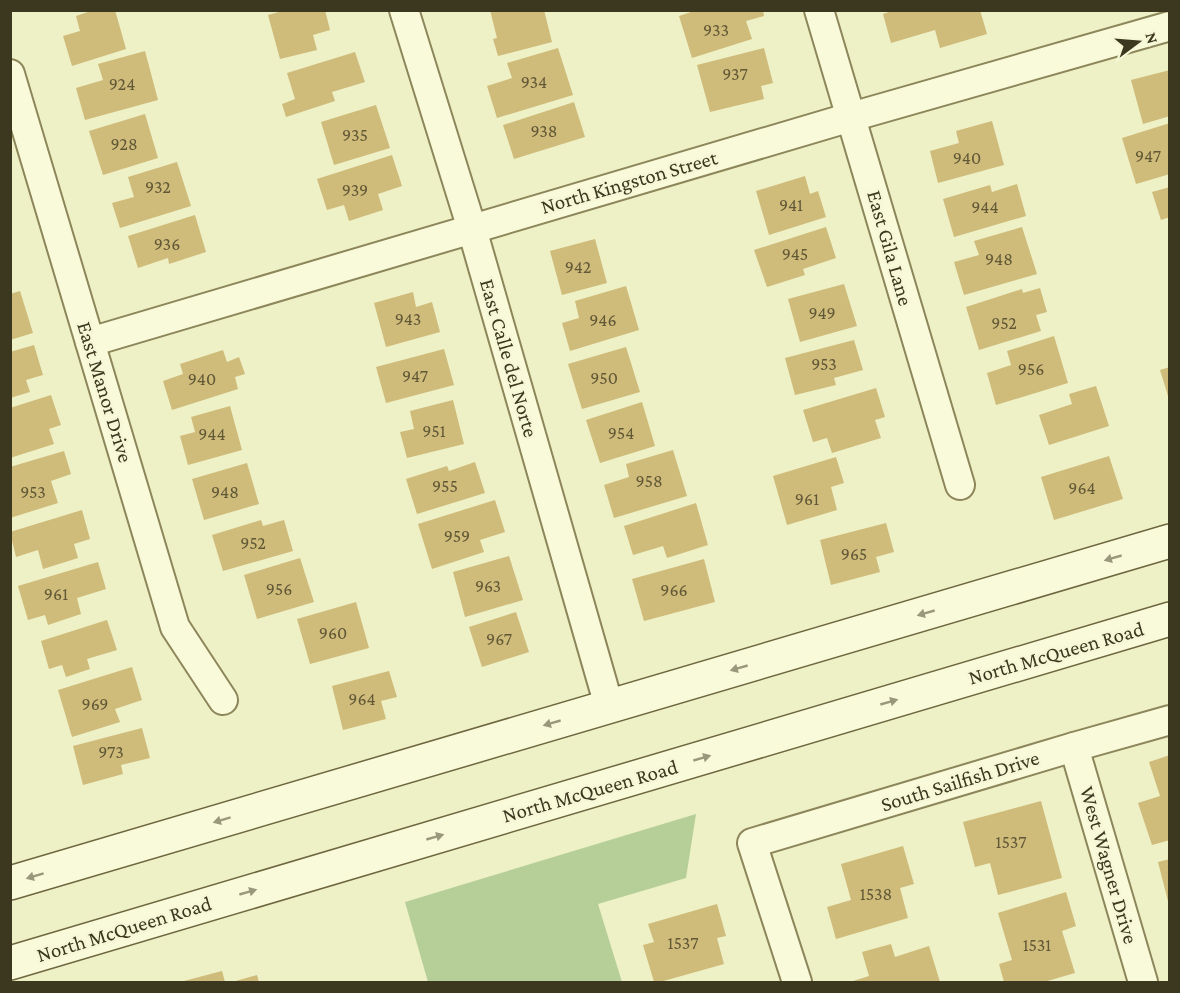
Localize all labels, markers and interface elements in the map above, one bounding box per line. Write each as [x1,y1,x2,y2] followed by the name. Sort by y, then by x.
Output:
[1108,12,1168,72] north arrow
[703,20,729,40] house number: 933
[1142,30,1162,46] text: N
[722,64,748,84] house number: 937
[521,72,547,92] house number: 934
[109,74,135,94] house number: 924
[530,121,558,141] house number: 938
[342,125,368,145] house number: 935
[110,134,138,154] house number: 928
[538,145,721,219] street label: North Kingston Street
[1135,146,1161,166] house number: 947
[953,148,981,168] house number: 940
[145,177,171,197] house number: 932
[342,180,368,200] house number: 939
[862,188,918,308] street label: East Gila Lane
[779,195,803,215] house number: 941
[971,197,999,217] house number: 944
[154,234,180,254] house number: 936
[782,244,808,264] house number: 945
[985,249,1013,269] house number: 948
[565,257,591,277] house number: 942
[475,276,543,440] street label: East Calle del Norte
[808,303,836,323] house number: 949
[395,309,421,329] house number: 943
[589,310,617,330] house number: 946
[991,313,1017,333] house number: 952
[72,319,138,465] street label: East Manor Drive
[811,354,837,374] house number: 953
[1018,359,1044,379] house number: 956
[402,366,428,386] house number: 947
[590,368,618,388] house number: 950
[188,369,216,389] house number: 940
[422,421,446,441] house number: 951
[608,423,634,443] house number: 954
[198,424,226,444] house number: 944
[635,471,663,491] house number: 958
[432,476,458,496] house number: 955
[1068,478,1096,498] house number: 964
[20,482,46,502] house number: 953
[211,482,239,502] house number: 948
[795,489,819,509] house number: 961
[444,526,470,546] house number: 959
[240,533,266,553] house number: 952
[841,544,867,564] house number: 965
[1104,554,1122,563] one-way arrow
[475,576,501,596] house number: 963
[266,579,292,599] house number: 956
[660,580,688,600] house number: 966
[44,584,68,604] house number: 961
[917,609,935,618] one-way arrow
[966,616,1146,690] street label: North McQueen Road
[319,623,347,643] house number: 960
[486,629,512,649] house number: 967
[730,664,748,673] one-way arrow
[348,689,376,709] house number: 964
[82,694,108,714] house number: 969
[880,697,898,706] one-way arrow
[543,719,561,728] one-way arrow
[98,742,124,762] house number: 973
[878,745,1042,817] street label: South Sailfish Drive
[693,753,711,762] one-way arrow
[500,754,680,828] street label: North McQueen Road
[1075,784,1143,946] street label: West Wagner Drive
[213,816,231,825] one-way arrow
[426,832,444,841] one-way arrow
[996,832,1026,852] house number: 1537
[26,872,44,881] one-way arrow
[860,884,892,904] house number: 1538
[239,887,257,896] one-way arrow
[34,891,214,967] street label: North McQueen Road
[668,933,698,953] house number: 1537
[1023,935,1051,955] house number: 1531

